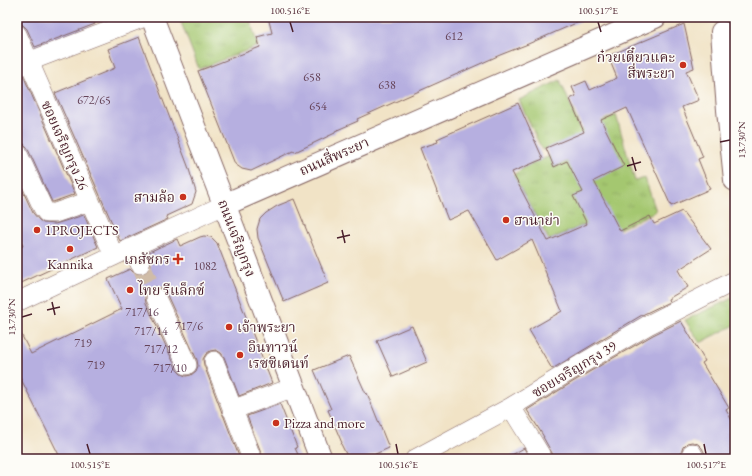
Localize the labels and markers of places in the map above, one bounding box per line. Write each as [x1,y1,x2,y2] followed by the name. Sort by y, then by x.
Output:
[597,47,675,82] place label: ก๋วยเตี๋ยวแคะ สี่พระยา
[678,60,688,70] marker: ก๋วยเตี๋ยวแคะ สี่พระยา
[134,188,175,206] place label: สามล้อ
[178,192,188,202] marker: สามล้อ
[514,211,560,229] place label: ฮานาย่า
[501,215,511,225] marker: ฮานาย่า
[45,221,119,239] place label: 1PROJECTS
[32,225,42,235] marker: 1PROJECTS
[65,244,75,254] marker: Kannika
[124,250,170,268] place label: เภสัชกร
[173,254,183,264] marker: เภสัชกร
[47,255,93,273] place label: Kannika
[137,280,205,299] place label: ไทย รีแล็กซ์
[125,285,135,295] marker: ไทย รีแล็กซ์
[237,318,296,336] place label: เจ้าพระยา
[224,322,234,332] marker: เจ้าพระยา
[248,338,309,372] place label: อินทาวน์ เรซซิเดนท์
[235,350,245,360] marker: อินทาวน์ เรซซิเดนท์
[284,414,365,432] place label: Pizza and more
[271,418,281,428] marker: Pizza and more

